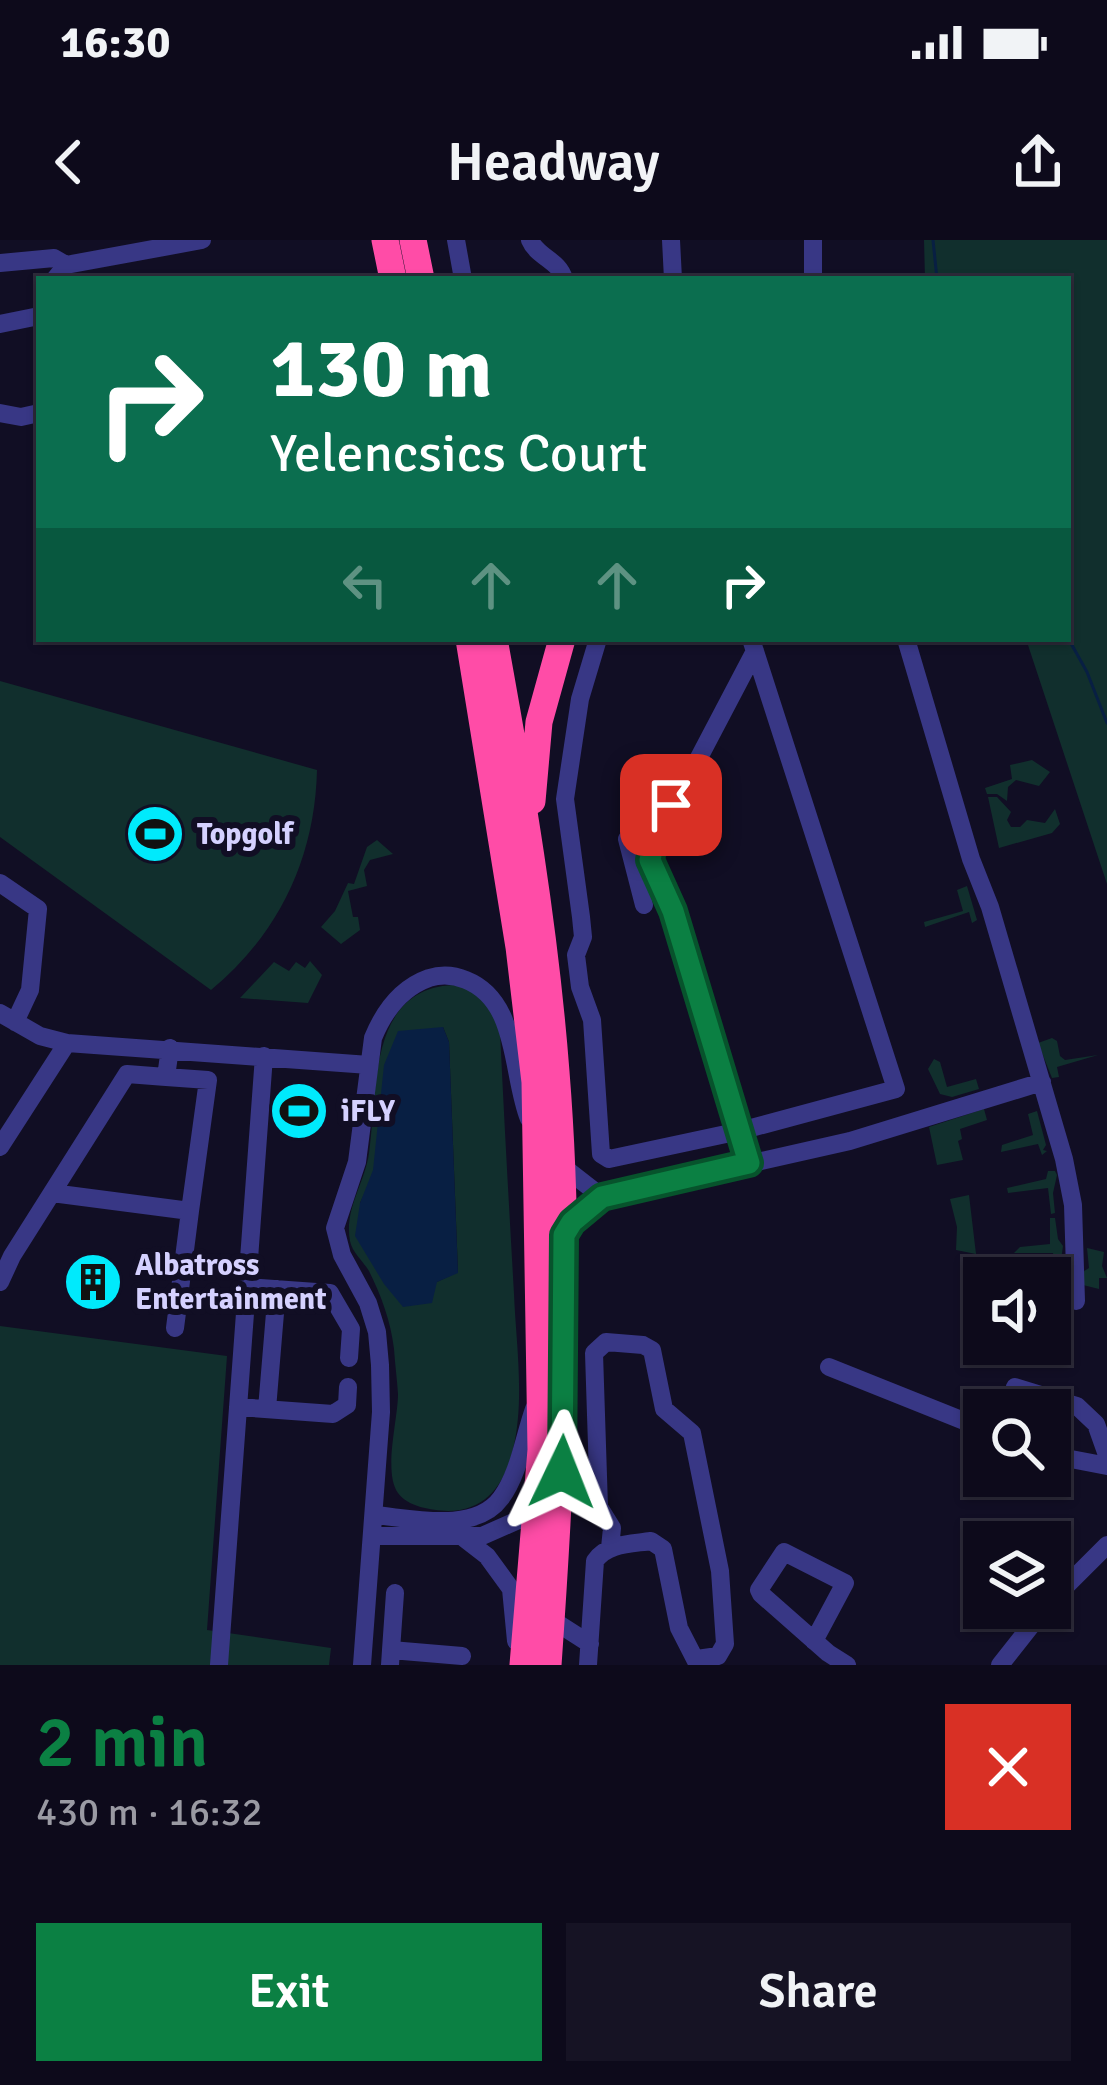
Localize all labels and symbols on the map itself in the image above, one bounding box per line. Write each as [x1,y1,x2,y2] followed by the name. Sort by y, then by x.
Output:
[620,754,722,856] pin
[124,803,186,865] sports icon: Topgolf
[197,816,295,853] place label: Topgolf
[268,1080,330,1142] sports icon: iFLY
[341,1093,396,1130] place label: iFLY
[135,1247,326,1318] place label: Albatross Entertainment
[62,1251,124,1313] building icon: Albatross Entertainment
[499,1409,625,1535] position arrow

